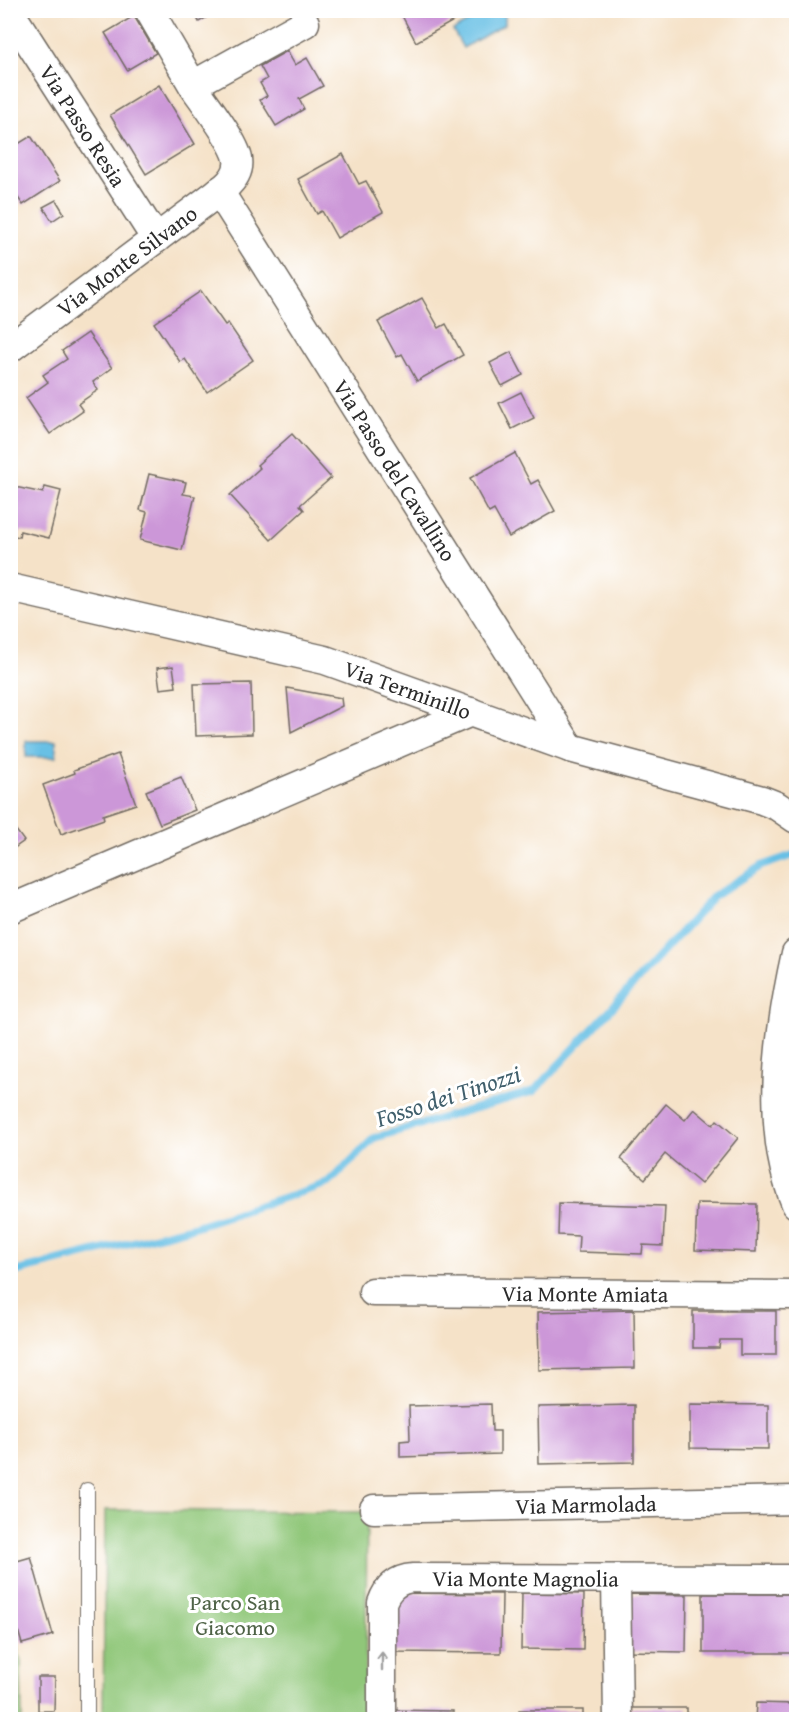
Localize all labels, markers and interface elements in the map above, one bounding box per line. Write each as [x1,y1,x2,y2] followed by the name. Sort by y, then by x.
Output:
[32,58,135,194] street label: Via Passo Resia
[50,197,204,324] street label: Via Monte Silvano
[325,373,464,568] street label: Via Passo del Cavallino
[340,652,476,727] street label: Via Terminillo
[370,1056,525,1136] water label: Fosso dei Tinozzi
[502,1277,669,1310] street label: Via Monte Amiata
[515,1487,658,1522] street label: Via Marmolada
[432,1562,619,1595] street label: Via Monte Magnolia
[190,1586,281,1643] park label: Parco San Giacomo
[376,1652,388,1672] one-way arrow

